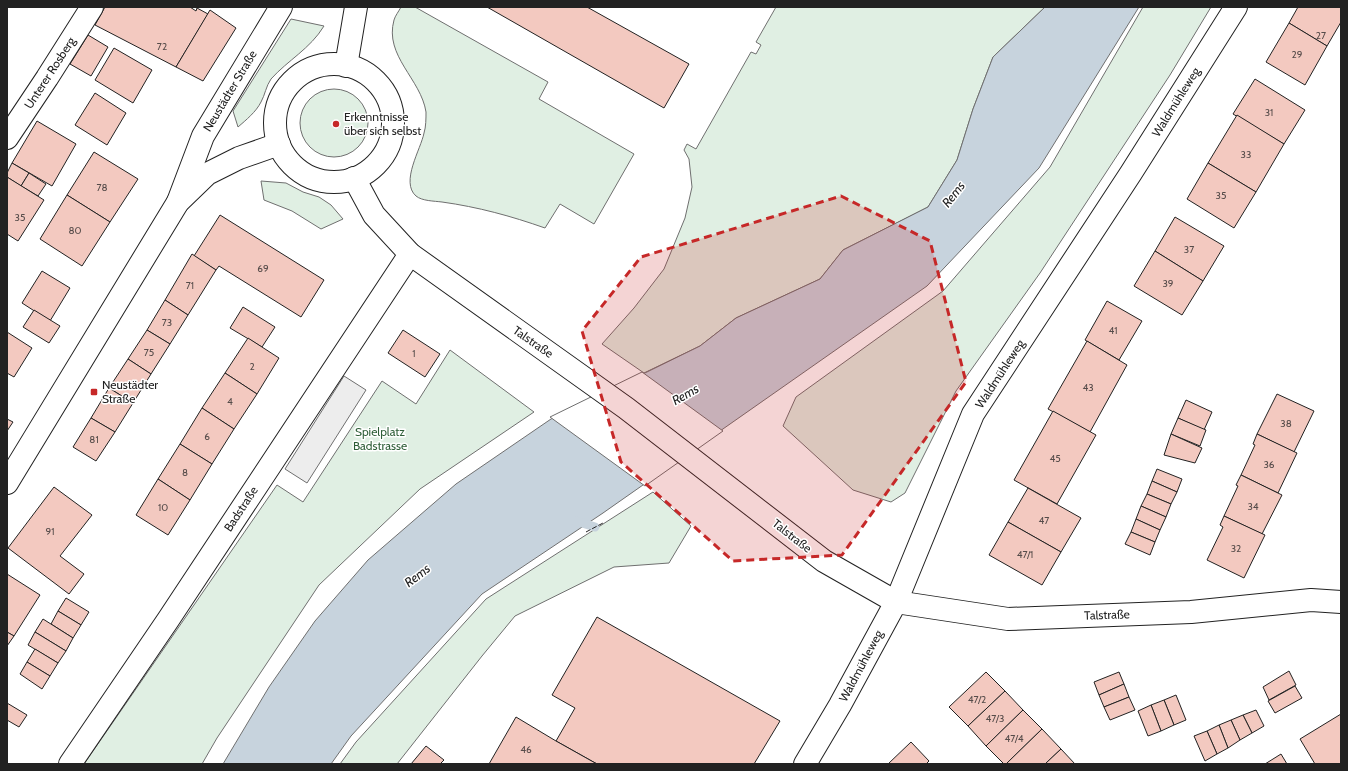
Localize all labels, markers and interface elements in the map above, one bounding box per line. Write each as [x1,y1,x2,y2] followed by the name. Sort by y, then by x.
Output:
[1316,29,1326,42] house number: 27
[21,33,79,111] street label: Unterer Rosberg
[157,40,167,53] house number: 72
[199,47,260,134] street label: Neustädter Straße
[1292,48,1303,61] house number: 29
[1148,63,1203,139] street label: Waldmühleweg
[1265,106,1273,119] house number: 31
[344,109,421,138] place label: Erkenntnisse über sich selbst
[331,119,341,129] marker: Erkenntnisse über sich selbst
[1241,148,1251,161] house number: 33
[938,178,968,210] water label: Rems
[96,181,108,194] house number: 78
[1216,189,1226,202] house number: 35
[15,211,25,224] house number: 35
[68,224,82,237] house number: 80
[1184,243,1194,256] house number: 37
[257,262,269,275] house number: 69
[1162,277,1174,290] house number: 39
[186,279,194,292] house number: 71
[162,316,172,329] house number: 73
[510,322,556,361] street label: Talstraße
[1108,324,1118,337] house number: 41
[972,336,1028,411] street label: Waldmühleweg
[144,346,154,359] house number: 75
[412,347,416,360] house number: 1
[249,360,255,373] house number: 2
[102,377,158,406] place label: Neustädter Straße
[669,380,701,408] water label: Rems
[1082,381,1094,394] house number: 43
[89,387,99,397] marker: Neustädter Straße
[227,395,233,408] house number: 4
[1280,417,1292,430] house number: 38
[353,424,407,453] park label: Spielplatz Badstrasse
[204,430,210,443] house number: 6
[89,433,99,446] house number: 81
[1049,452,1061,465] house number: 45
[1263,458,1275,471] house number: 36
[182,466,188,479] house number: 8
[220,483,261,534] street label: Badstraße
[1247,500,1259,513] house number: 34
[158,501,168,514] house number: 10
[1039,514,1049,527] house number: 47
[770,516,815,556] street label: Talstraße
[46,525,54,538] house number: 91
[1231,542,1241,555] house number: 32
[1017,548,1033,561] house number: 47/1
[401,560,433,590] water label: Rems
[1084,606,1130,623] street label: Talstraße
[835,626,886,704] street label: Waldmühleweg
[968,693,986,706] house number: 47/2
[986,712,1004,725] house number: 47/3
[1005,732,1024,745] house number: 47/4
[520,743,532,756] house number: 46

